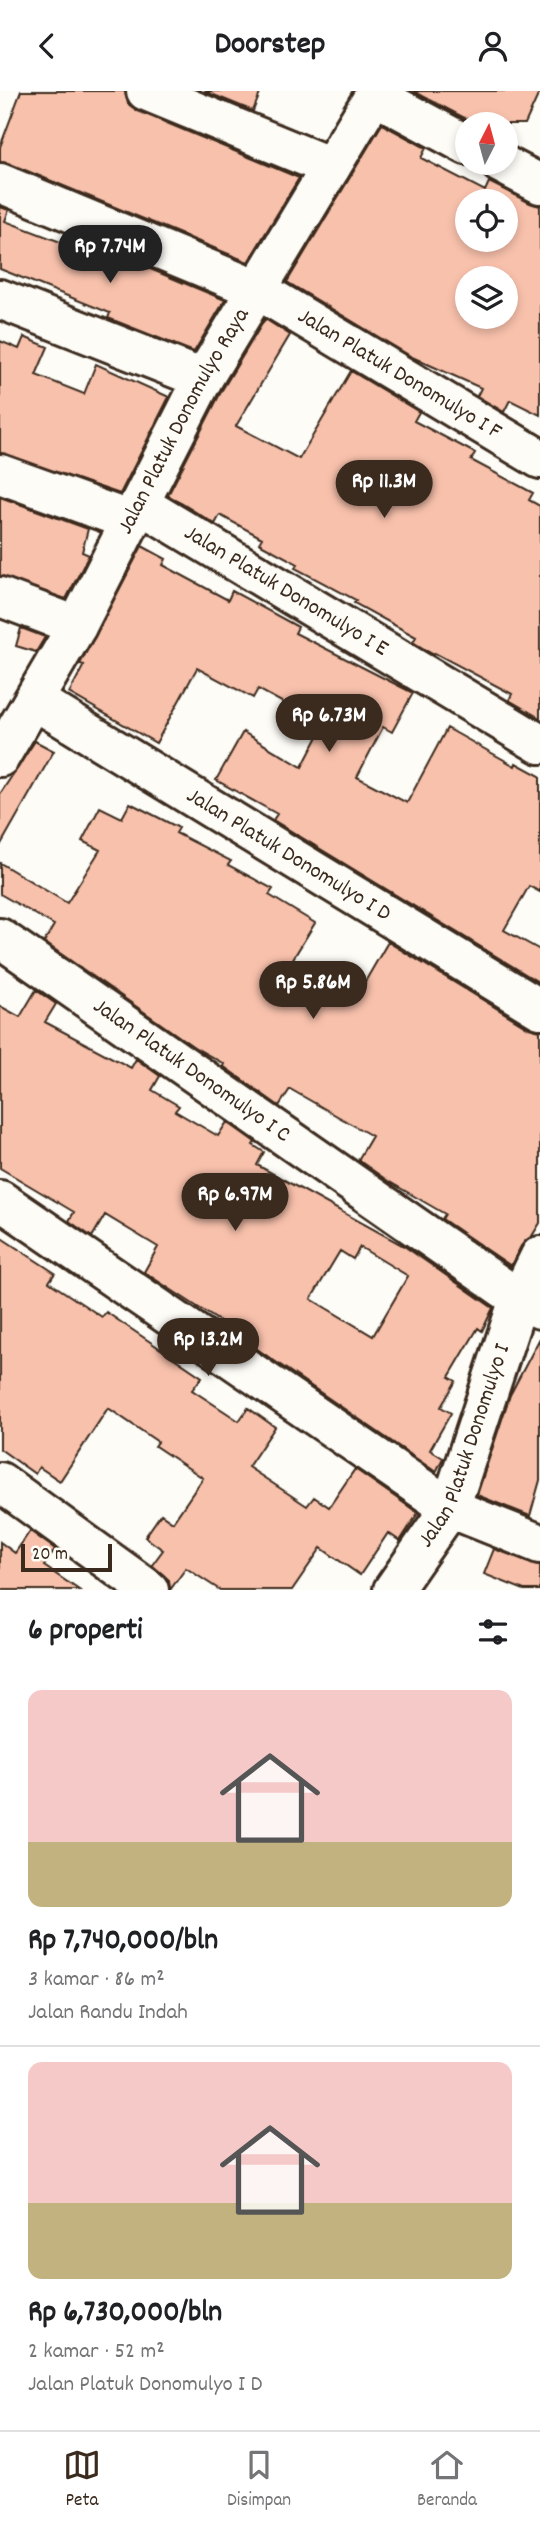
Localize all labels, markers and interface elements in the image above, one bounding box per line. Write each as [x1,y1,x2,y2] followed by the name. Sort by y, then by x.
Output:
[215,23,325,69] text: Doorstep
[28,27,66,65] icon: back
[474,27,512,65] icon: person
[455,112,518,175] north arrow
[455,112,518,329] map controls
[455,189,518,252] button: locate
[38,225,182,285] pin: Rp 7.74M
[74,231,146,264] text: Rp 7.74M
[455,266,518,329] button: layers
[110,301,259,540] street label: Jalan Platuk Donomulyo Raya
[291,301,508,449] street label: Jalan Platuk Donomulyo I F
[312,461,456,520] pin: Rp 11.3M
[352,466,416,499] text: Rp 11.3M
[177,517,395,666] street label: Jalan Platuk Donomulyo I E
[257,695,401,754] pin: Rp 6.73M
[292,700,366,733] text: Rp 6.73M
[180,780,397,931] street label: Jalan Platuk Donomulyo I D
[241,961,385,1021] pin: Rp 5.86M
[275,967,351,1000] text: Rp 5.86M
[86,991,297,1151] street label: Jalan Platuk Donomulyo I C
[163,1173,307,1233] pin: Rp 6.97M
[198,1179,272,1212] text: Rp 6.97M
[136,1319,280,1378] pin: Rp 13.2M
[173,1324,243,1357] text: Rp 13.2M
[410,1340,520,1555] street label: Jalan Platuk Donomulyo I
[21,1541,112,1573] scale bar
[32,1542,68,1569] text: 20 m
[28,1611,143,1654] text: 6 properti
[474,1613,512,1651] icon: filters
[207,1735,333,1861] icon: home
[28,1921,218,1964] text: Rp 7,740,000/bln
[28,1964,165,1997] text: 3 kamar · 86 m²
[28,1997,188,2030] text: Jalan Randu Indah
[207,2107,333,2233] icon: home
[28,2293,222,2336] text: Rp 6,730,000/bln
[28,2336,165,2369] text: 2 kamar · 52 m²
[28,2369,262,2402] text: Jalan Platuk Donomulyo I D
[63,2446,101,2515] tab: Peta
[227,2446,291,2515] tab: Disimpan
[417,2446,477,2515] tab: Beranda

